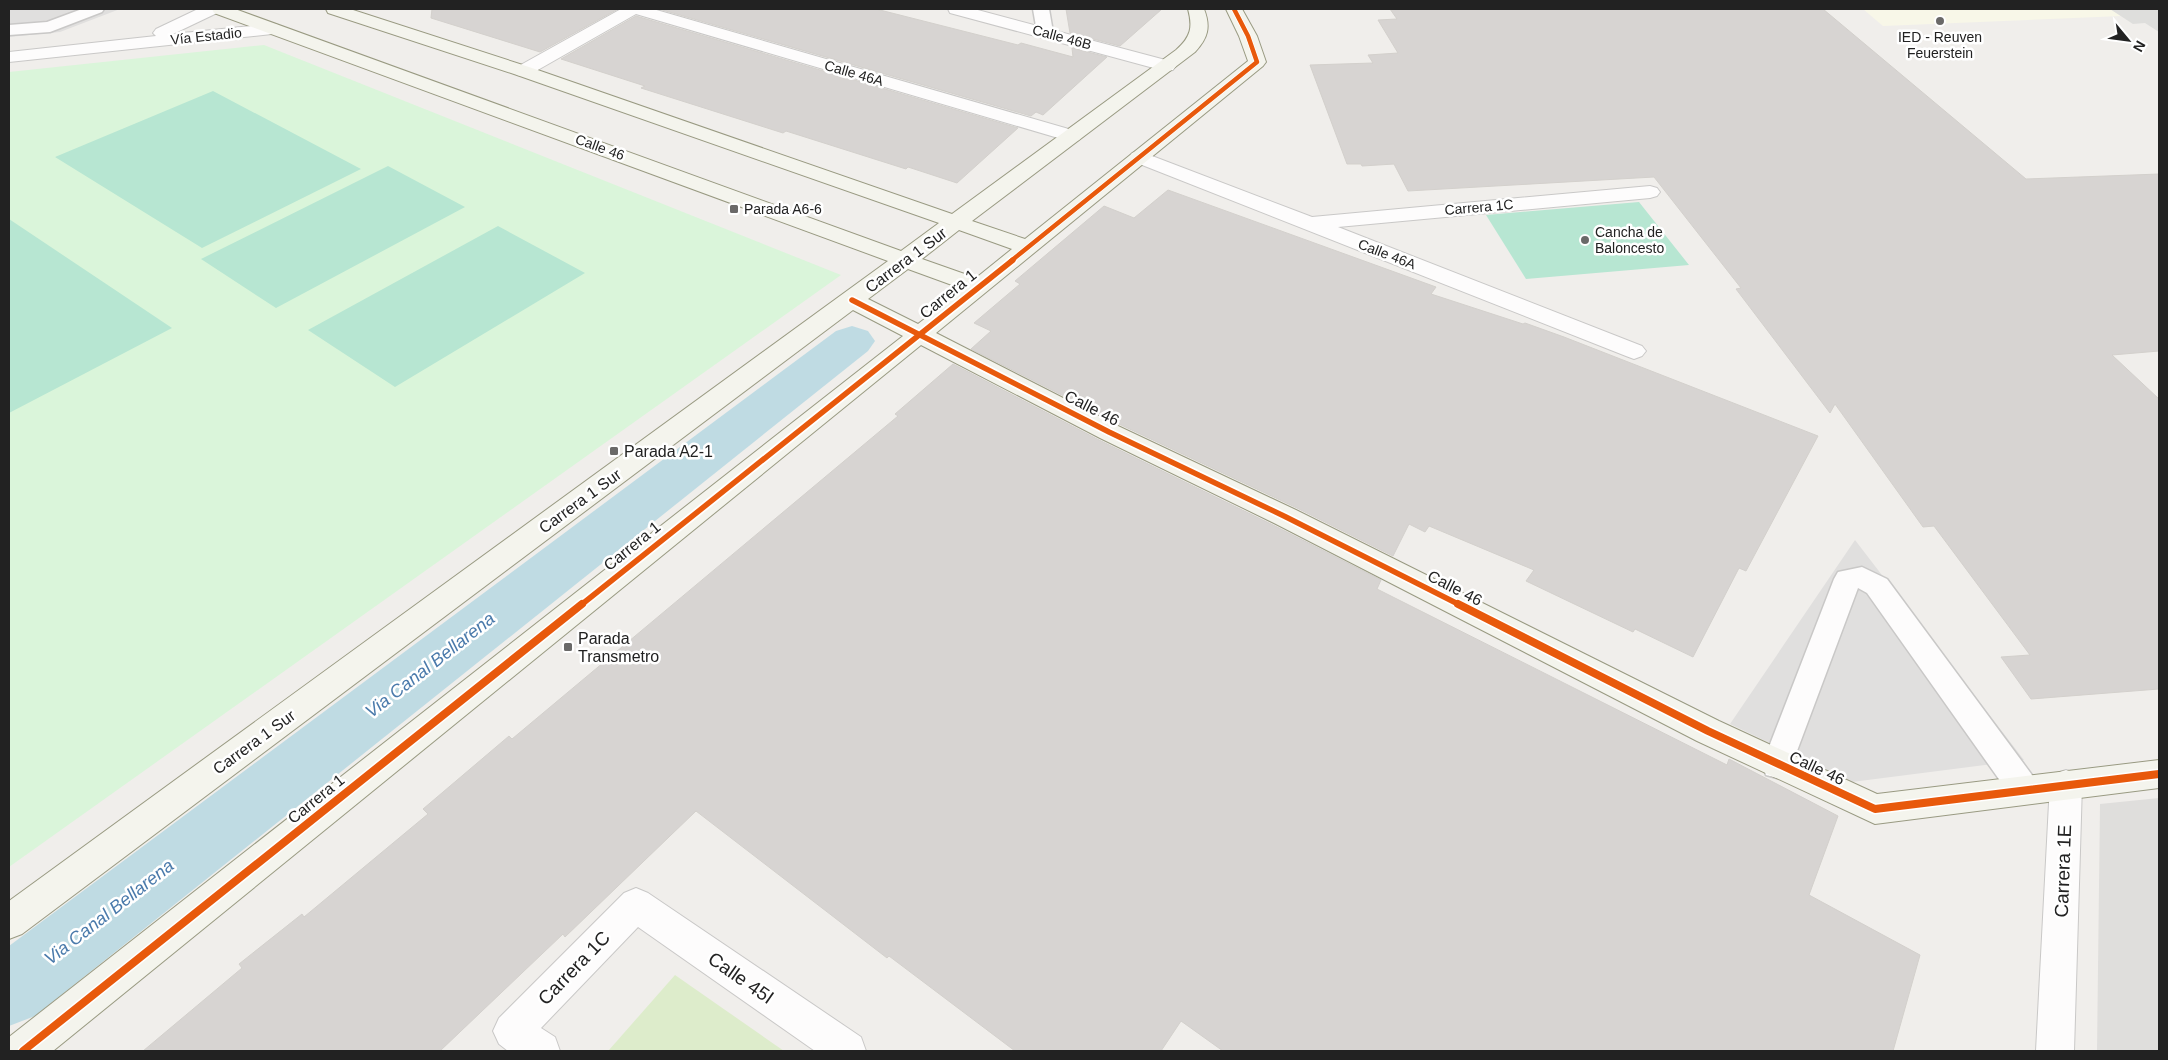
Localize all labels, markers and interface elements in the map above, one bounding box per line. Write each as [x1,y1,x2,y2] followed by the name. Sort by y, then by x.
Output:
[1934,15,1946,27] marker: IED - Reuven Feuerstein
[2103,15,2153,65] north arrow
[1031,21,1093,53] street label: Calle 46B
[170,24,243,48] street label: Vía Estadio
[1898,29,1982,61] place label: IED - Reuven Feuerstein
[2130,38,2149,55] text: N
[823,57,886,89] street label: Calle 46A
[573,131,627,163] street label: Calle 46
[1444,196,1514,218] street label: Carrera 1C
[744,201,822,217] place label: Parada A6-6
[728,203,740,215] marker: Parada A6-6
[862,223,950,297] street label: Carrera 1 Sur
[1595,224,1664,256] place label: Cancha de Baloncesto
[1579,234,1591,246] marker: Cancha de Baloncesto
[1356,236,1419,273] street label: Calle 46A
[916,265,980,323] street label: Carrera 1
[1062,387,1122,429] street label: Calle 46
[624,443,713,460] place label: Parada A2-1
[608,445,620,457] marker: Parada A2-1
[536,465,625,536] street label: Carrera 1 Sur
[600,518,664,574] street label: Carrera 1
[1425,567,1485,609] street label: Calle 46
[361,608,499,722] water label: Via Canal Bellarena
[578,630,659,665] place label: Parada Transmetro
[562,641,574,653] marker: Parada Transmetro
[210,706,299,777] street label: Carrera 1 Sur
[1787,748,1847,788] street label: Calle 46
[284,771,348,827] street label: Carrera 1
[2051,824,2075,918] street label: Carrera 1E
[40,855,178,969] water label: Via Canal Bellarena
[534,927,614,1009] street label: Carrera 1C
[704,948,778,1008] street label: Calle 45I

